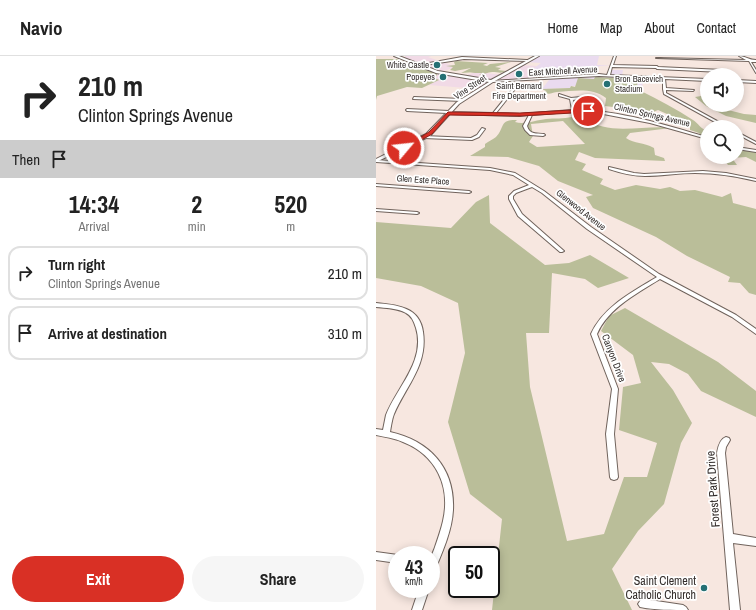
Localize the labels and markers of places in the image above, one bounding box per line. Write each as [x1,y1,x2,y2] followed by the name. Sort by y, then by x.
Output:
[387,59,429,71] place label: White Castle
[432,60,442,70] marker: White Castle
[514,69,524,79] marker: Saint Bernard Fire Department
[406,71,435,83] place label: Popeyes
[438,72,448,82] marker: Popeyes
[615,73,663,95] place label: Bron Bacevich Stadium
[602,79,612,89] marker: Bron Bacevich Stadium
[492,80,546,102] place label: Saint Bernard Fire Department
[571,94,605,128] pin
[625,573,696,603] place label: Saint Clement Catholic Church
[699,583,709,593] marker: Saint Clement Catholic Church

